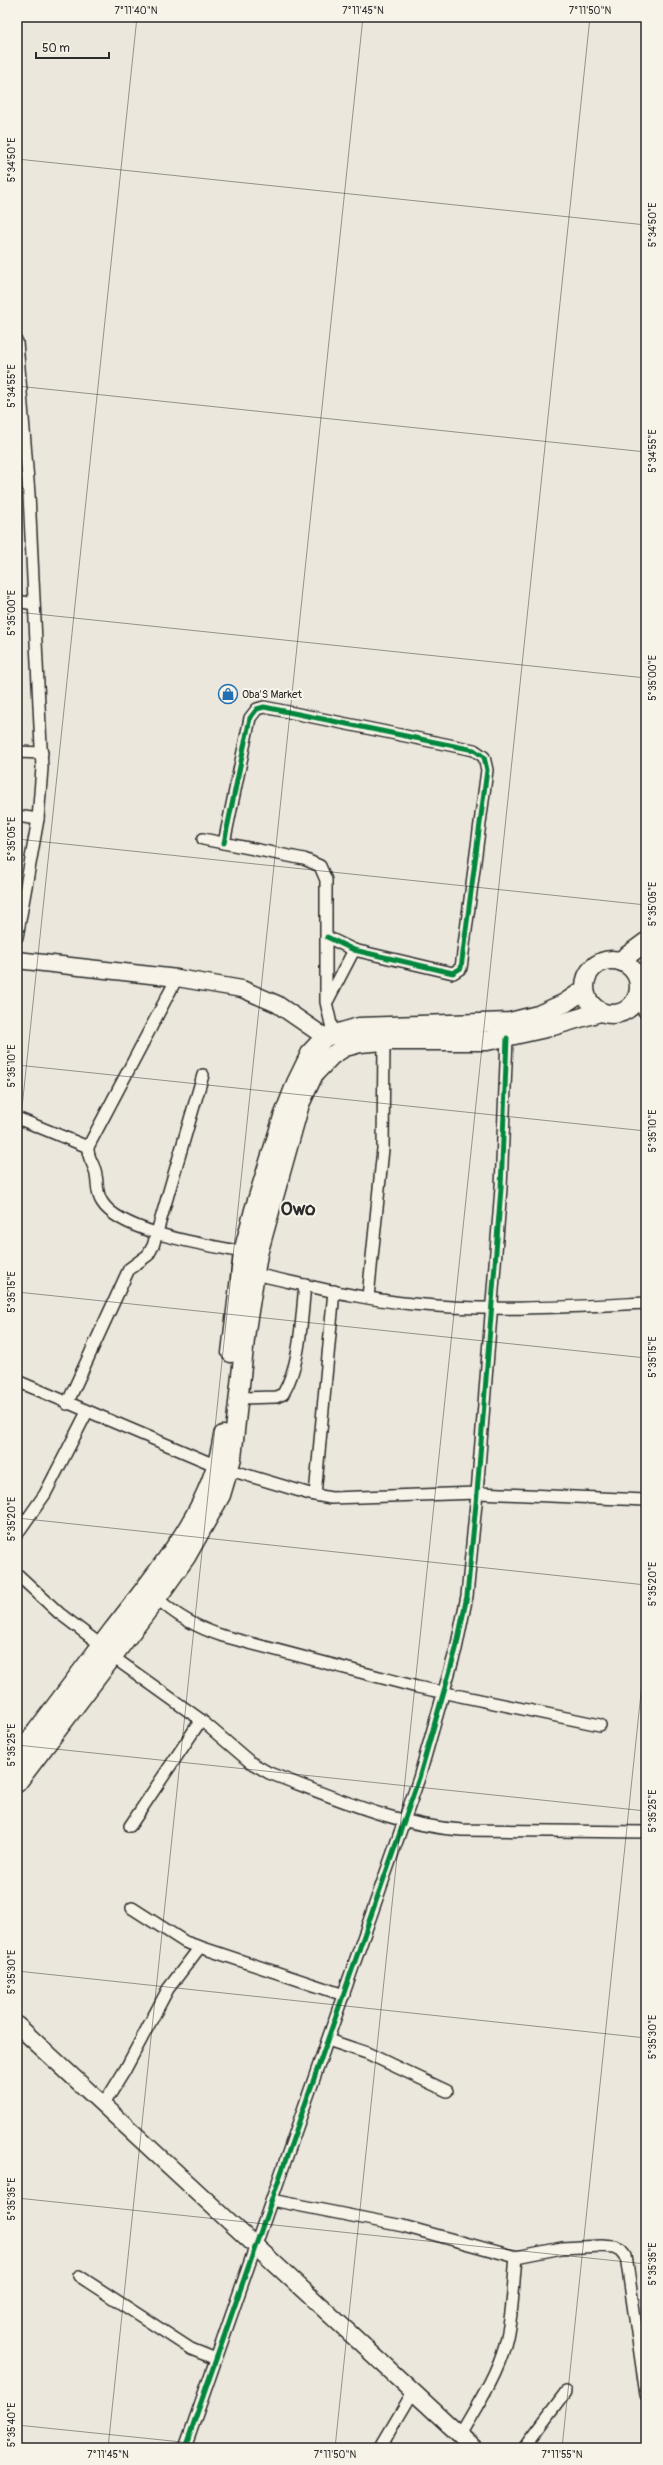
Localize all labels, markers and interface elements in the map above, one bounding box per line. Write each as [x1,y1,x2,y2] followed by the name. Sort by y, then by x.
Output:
[115,5,158,17] text: 7°11'40"N
[342,5,384,17] text: 7°11'45"N
[569,5,612,17] text: 7°11'50"N
[36,34,109,60] scale bar
[42,41,70,56] text: 50 m
[6,138,18,182] text: 5°34'50"E
[647,203,659,247] text: 5°34'50"E
[6,364,18,408] text: 5°34'55"E
[647,429,659,473] text: 5°34'55"E
[6,590,18,636] text: 5°35'00"E
[647,655,659,701] text: 5°35'00"E
[217,683,239,705] shop icon: Oba'S Market
[242,688,302,701] place label: Oba'S Market
[6,817,18,861] text: 5°35'05"E
[647,882,659,926] text: 5°35'05"E
[6,1045,18,1087] text: 5°35'10"E
[647,1110,659,1152] text: 5°35'10"E
[280,1197,316,1221] district label: Owo
[6,1271,18,1313] text: 5°35'15"E
[647,1336,659,1378] text: 5°35'15"E
[6,1497,18,1541] text: 5°35'20"E
[647,1562,659,1606] text: 5°35'20"E
[6,1723,18,1767] text: 5°35'25"E
[647,1789,659,1833] text: 5°35'25"E
[6,1950,18,1994] text: 5°35'30"E
[647,2015,659,2059] text: 5°35'30"E
[6,2177,18,2221] text: 5°35'35"E
[647,2242,659,2286] text: 5°35'35"E
[6,2403,18,2447] text: 5°35'40"E
[87,2449,129,2461] text: 7°11'45"N
[314,2449,357,2461] text: 7°11'50"N
[541,2449,583,2461] text: 7°11'55"N

